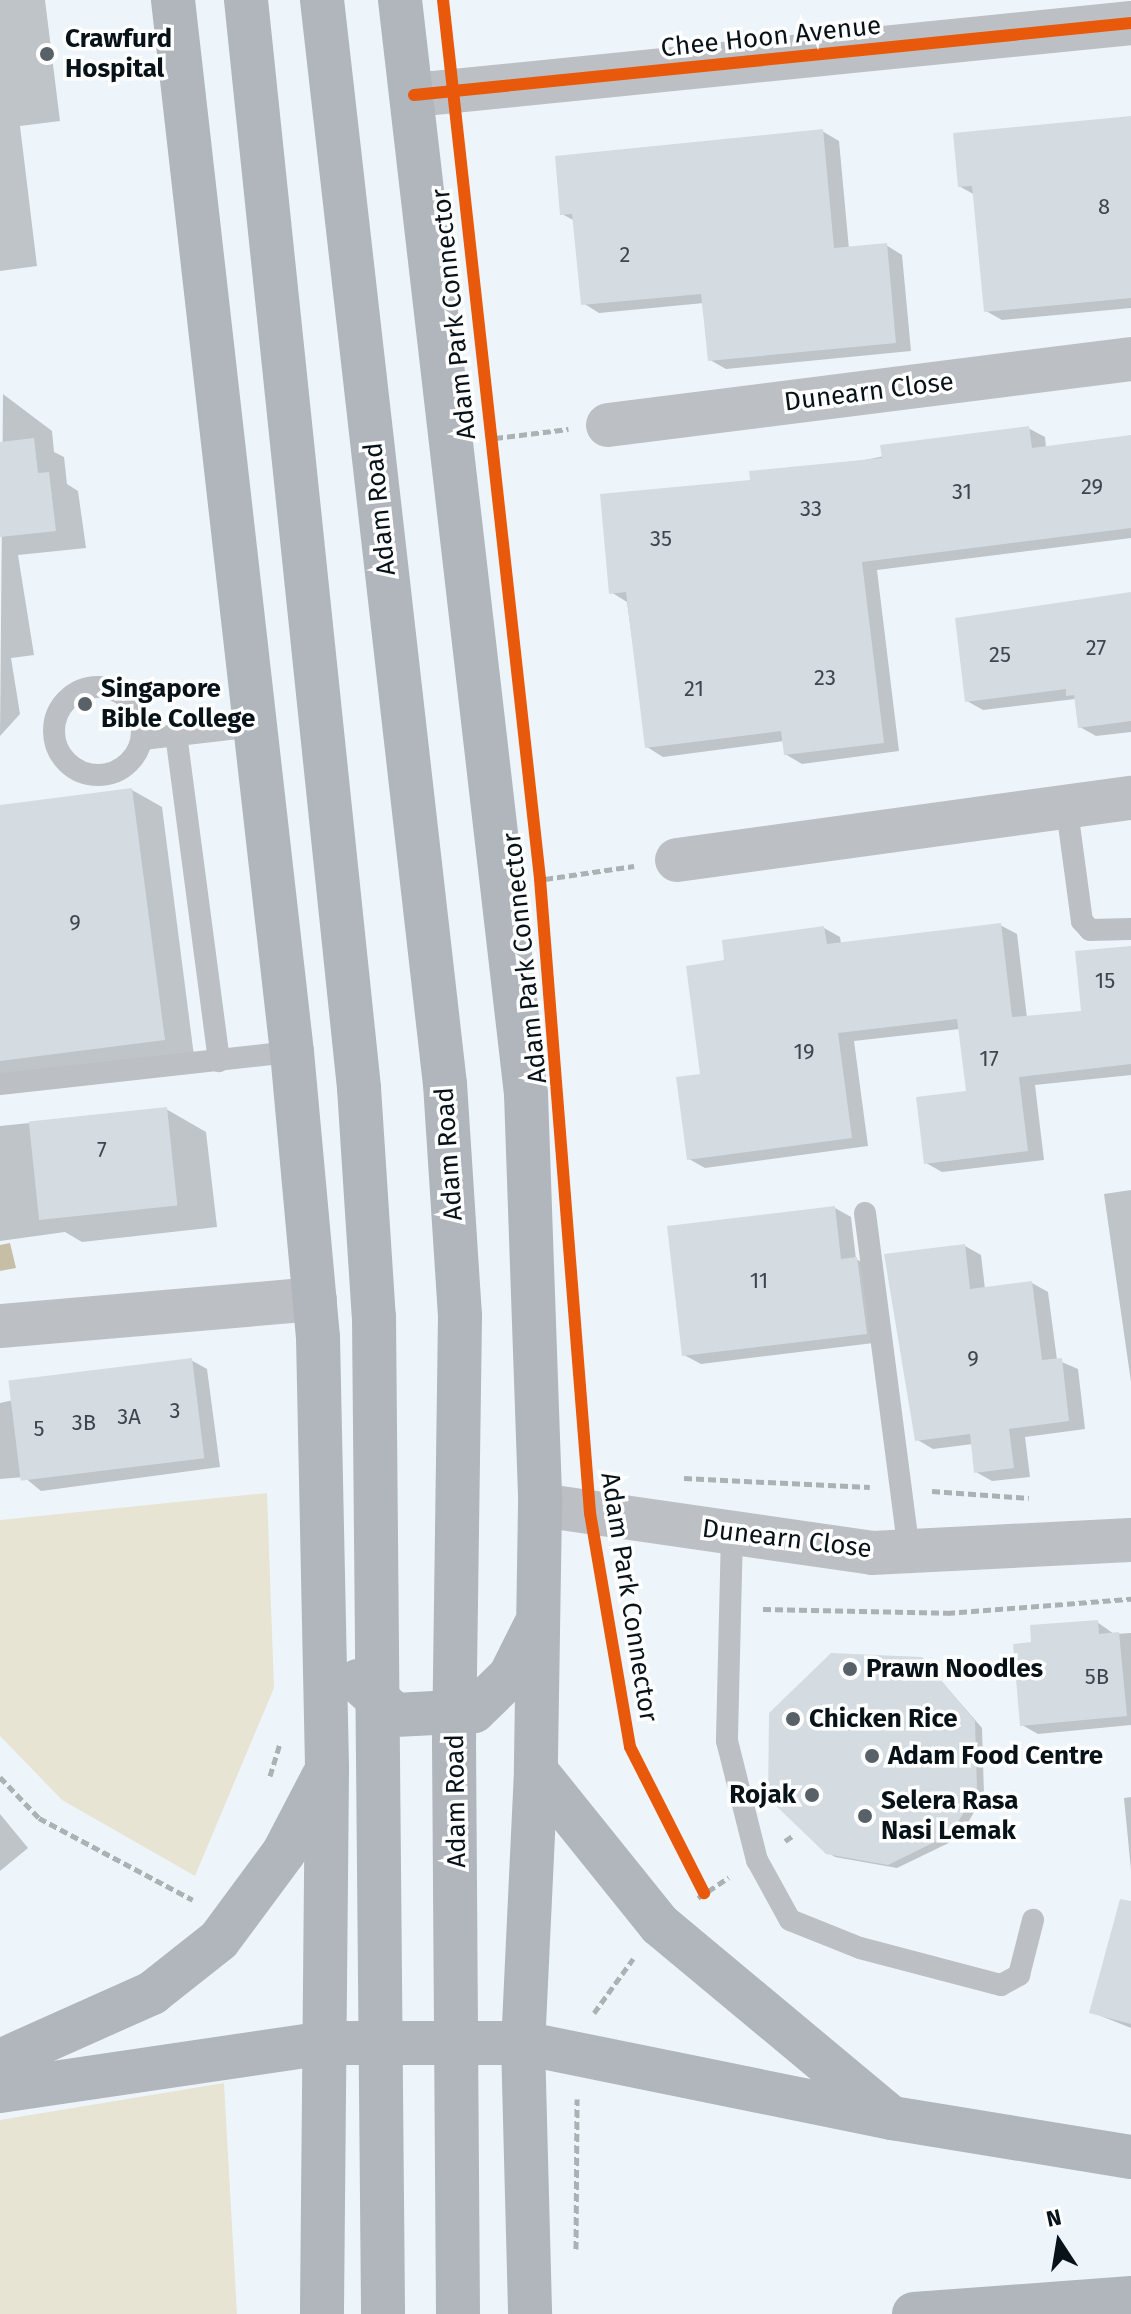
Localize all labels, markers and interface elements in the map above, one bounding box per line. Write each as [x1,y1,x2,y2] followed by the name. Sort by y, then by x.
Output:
[659,10,883,64] street label: Chee Hoon Avenue
[65,23,172,84] place label: Crawfurd Hospital
[36,43,58,65] marker: Crawfurd Hospital
[425,187,483,441] street label: Adam Park Connector
[1098,194,1110,220] house number: 8
[620,242,630,268] house number: 2
[782,366,956,418] street label: Dunearn Close
[357,441,403,577] street label: Adam Road
[1081,474,1103,500] house number: 29
[952,479,972,505] house number: 31
[800,496,822,522] house number: 33
[650,526,672,552] house number: 35
[1086,635,1106,661] house number: 27
[989,642,1011,668] house number: 25
[814,665,836,691] house number: 23
[101,673,255,734] place label: Singapore Bible College
[684,676,704,702] house number: 21
[76,695,94,713] marker: Singapore Bible College
[496,831,554,1085] street label: Adam Park Connector
[69,910,81,936] house number: 9
[1095,968,1115,994] house number: 15
[793,1039,815,1065] house number: 19
[979,1046,999,1072] house number: 17
[429,1086,469,1222] street label: Adam Road
[97,1137,107,1163] house number: 7
[750,1268,768,1294] house number: 11
[967,1346,979,1372] house number: 9
[170,1398,180,1424] house number: 3
[117,1404,141,1430] house number: 3A
[72,1410,96,1436] house number: 3B
[33,1416,45,1442] house number: 5
[594,1470,664,1724] street label: Adam Park Connector
[700,1513,874,1565] street label: Dunearn Close
[866,1653,1043,1685] place label: Prawn Noodles
[841,1660,859,1678] marker: Prawn Noodles
[1085,1664,1109,1690] house number: 5B
[809,1703,958,1735] place label: Chicken Rice
[784,1710,802,1728] marker: Chicken Rice
[439,1734,473,1868] street label: Adam Road
[888,1740,1103,1772] place label: Adam Food Centre
[863,1747,881,1765] marker: Adam Food Centre
[729,1779,796,1811] place label: Rojak
[881,1785,1018,1846] place label: Selera Rasa Nasi Lemak
[803,1786,821,1804] marker: Rojak
[856,1807,874,1825] marker: Selera Rasa Nasi Lemak
[1019,2202,1099,2282] north arrow
[1044,2203,1064,2233] text: N

